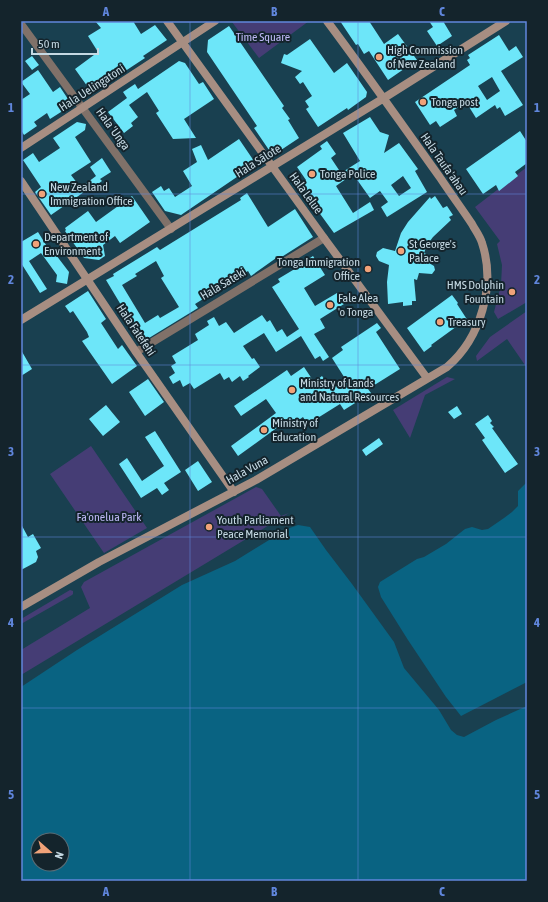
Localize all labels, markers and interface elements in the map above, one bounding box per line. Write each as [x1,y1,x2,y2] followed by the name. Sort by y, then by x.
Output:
[102,4,110,19] text: A
[271,4,278,19] text: B
[439,4,445,19] text: C
[32,30,98,56] scale bar
[236,30,290,44] park label: Time Square
[38,37,60,51] text: 50 m
[387,43,463,71] place label: High Commission of New Zealand
[374,52,384,62] marker: High Commission of New Zealand
[57,62,127,114] street label: Hala Uelingatoni
[431,95,479,109] place label: Tonga post
[418,97,428,107] marker: Tonga post
[8,100,14,115] text: 1
[534,100,540,115] text: 1
[93,105,133,153] street label: Hala 'Unga
[418,130,471,198] street label: Hala Taufa'ahau
[233,142,283,180] street label: Hala Sālote
[320,167,375,181] place label: Tonga Police
[307,169,317,179] marker: Tonga Police
[286,170,326,216] street label: Hala Lelue
[50,180,133,208] place label: New Zealand Immigration Office
[37,189,47,199] marker: New Zealand Immigration Office
[44,230,109,258] place label: Department of Environment
[409,237,456,265] place label: St George's Palace
[31,239,41,249] marker: Department of Environment
[396,246,406,256] marker: St George's Palace
[277,255,360,283] place label: Tonga Immigration Office
[363,264,373,274] marker: Tonga Immigration Office
[198,265,248,303] street label: Hala Sateki
[8,272,14,287] text: 2
[534,272,540,287] text: 2
[447,278,504,306] place label: HMS Dolphin Fountain
[507,287,517,297] marker: HMS Dolphin Fountain
[338,291,378,319] place label: Fale Alea 'o Tonga
[325,300,335,310] marker: Fale Alea 'o Tonga
[114,302,158,358] street label: Hala Fatefehi
[448,315,486,329] place label: Treasury
[435,317,445,327] marker: Treasury
[300,376,399,404] place label: Ministry of Lands and Natural Resources
[287,385,297,395] marker: Ministry of Lands and Natural Resources
[272,416,319,444] place label: Ministry of Education
[259,425,269,435] marker: Ministry of Education
[8,444,14,459] text: 3
[534,444,540,459] text: 3
[224,453,270,487] street label: Hala Vuna
[77,510,142,524] park label: Fa'onelua Park
[217,513,294,541] place label: Youth Parliament Peace Memorial
[204,522,214,532] marker: Youth Parliament Peace Memorial
[7,615,14,630] text: 4
[533,615,540,630] text: 4
[8,787,14,802] text: 5
[534,787,540,802] text: 5
[30,832,70,872] north arrow
[53,850,66,861] text: N
[102,884,110,899] text: A
[271,884,278,899] text: B
[439,884,445,899] text: C

